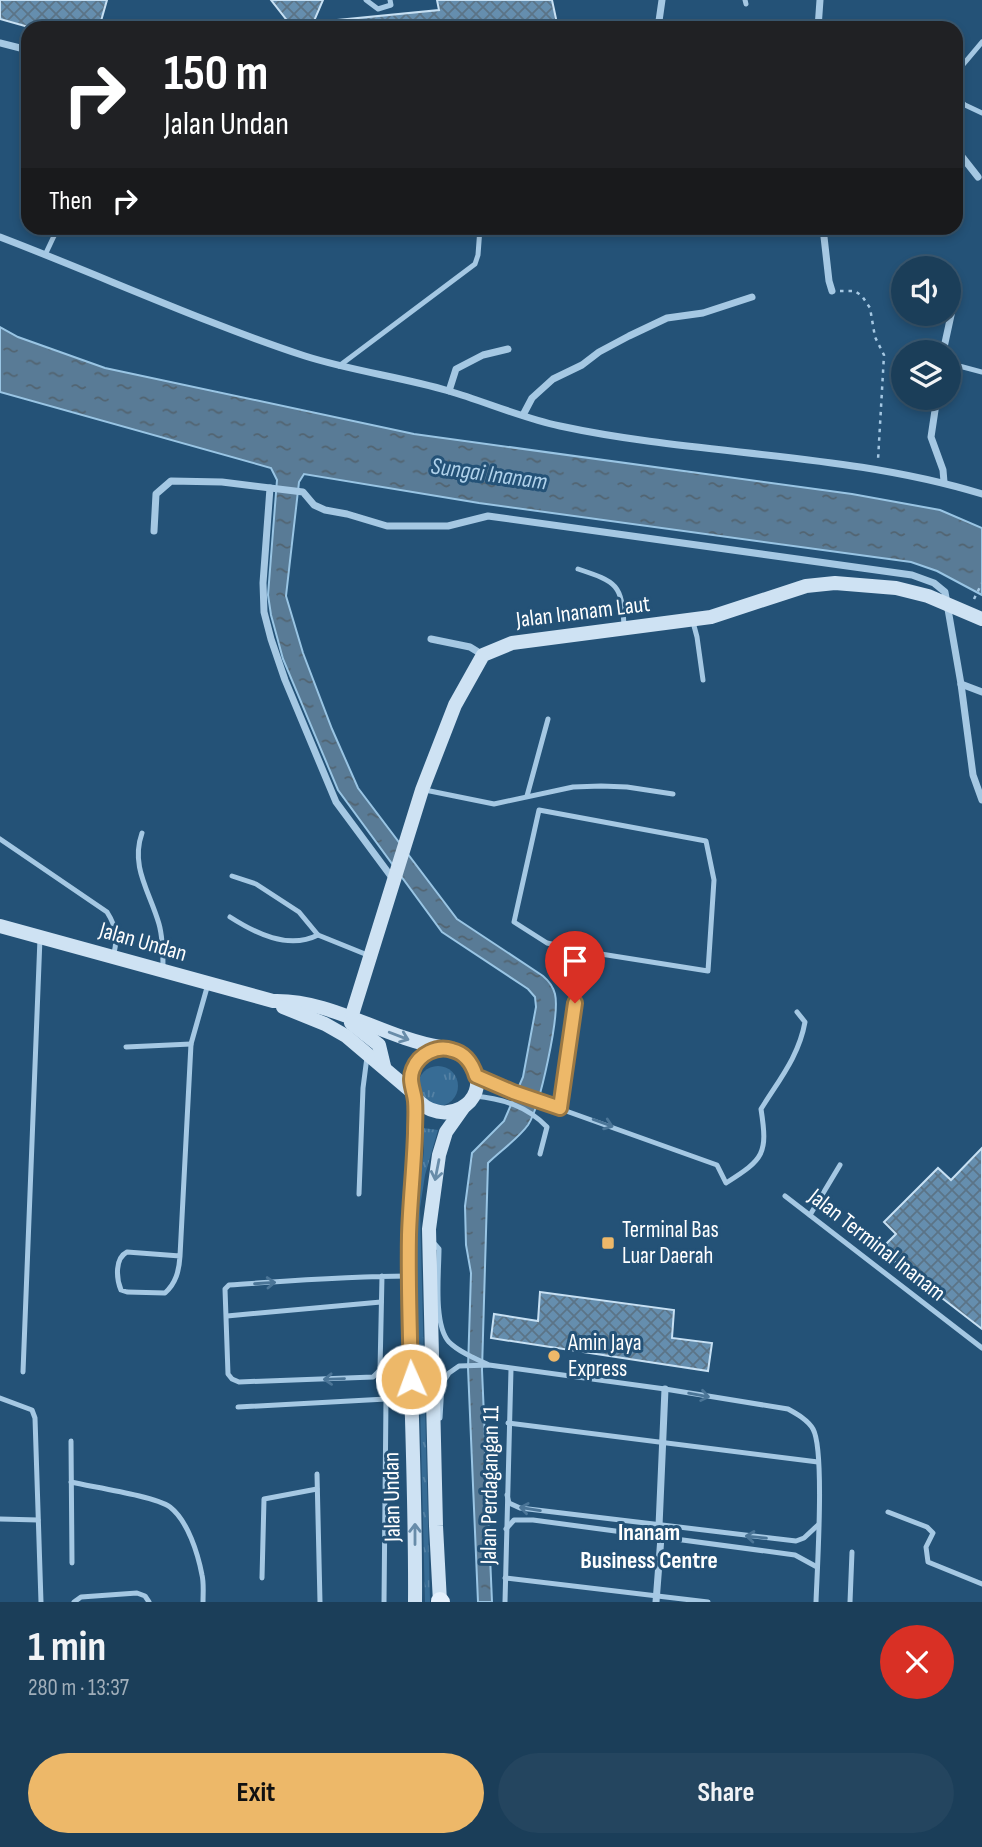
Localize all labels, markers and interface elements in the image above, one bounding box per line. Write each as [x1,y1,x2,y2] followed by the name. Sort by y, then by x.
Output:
[164,45,268,104] text: 150 m
[49,49,140,140] icon: right
[164,105,289,144] text: Jalan Undan
[106,182,144,220] icon: right
[49,186,92,217] text: Then
[891,256,961,410] map controls
[891,256,961,326] button: sound
[891,340,961,410] button: layers
[429,452,549,496] water label: Sungai Inanam
[513,590,652,634] street label: Jalan Inanam Laut
[95,916,190,968] street label: Jalan Undan
[545,931,605,1003] pin
[556,942,594,980] icon: arrive
[387,1031,409,1044] one-way arrow
[592,1118,614,1131] one-way arrow
[429,1158,443,1181] one-way arrow
[802,1182,951,1307] street label: Jalan Terminal Inanam
[622,1216,719,1270] place label: Terminal Bas Luar Daerah
[600,1235,616,1251] marker: Terminal Bas Luar Daerah
[253,1276,275,1289] one-way arrow
[567,1329,642,1383] place label: Amin Jaya Express
[374,1342,448,1416] position arrow
[546,1348,562,1364] marker: Amin Jaya Express
[323,1372,346,1385] one-way arrow
[688,1389,710,1402] one-way arrow
[475,1405,505,1566] street label: Jalan Perdagangan 11
[377,1452,407,1543] street label: Jalan Undan
[519,1502,542,1515] one-way arrow
[580,1518,718,1575] district label: Inanam Business Centre
[408,1523,422,1546] one-way arrow
[745,1530,768,1543] one-way arrow
[28,1622,106,1673] text: 1 min
[880,1625,954,1699] button: close
[28,1674,129,1702] text: 280 m · 13:37
[28,1753,484,1833] button: Exit
[498,1753,954,1833] button: Share

